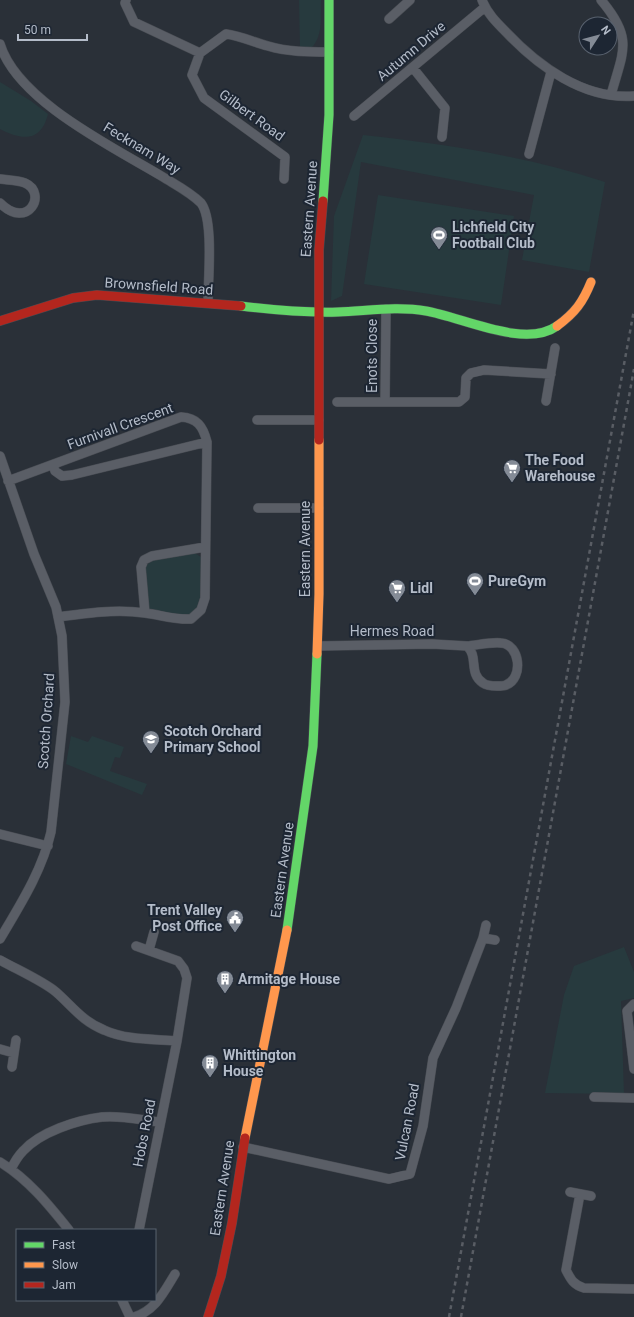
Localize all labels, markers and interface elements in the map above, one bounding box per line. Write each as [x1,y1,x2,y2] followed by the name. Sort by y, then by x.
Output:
[18,16,87,42] scale bar
[578,16,618,56] north arrow
[374,18,448,84] street label: Autumn Drive
[24,23,51,37] text: 50 m
[598,23,613,38] text: N
[216,86,288,144] street label: Gilbert Road
[101,119,184,177] street label: Fecknam Way
[298,160,320,258] street label: Eastern Avenue
[452,219,535,251] place label: Lichfield City Football Club
[429,225,449,250] sports icon: Lichfield City Football Club
[104,274,214,298] street label: Brownsfield Road
[364,319,380,393] street label: Enots Close
[65,399,175,453] street label: Furnivall Crescent
[525,452,596,484] place label: The Food Warehouse
[502,458,522,483] supermarket icon: The Food Warehouse
[297,501,313,597] street label: Eastern Avenue
[465,571,485,596] sports icon: PureGym
[488,573,546,589] place label: PureGym
[387,578,407,603] supermarket icon: Lidl
[410,580,433,596] place label: Lidl
[350,623,434,639] street label: Hermes Road
[35,672,57,770] street label: Scotch Orchard
[164,723,261,755] place label: Scotch Orchard Primary School
[141,729,161,754] school or university icon: Scotch Orchard Primary School
[267,821,297,919] street label: Eastern Avenue
[147,902,223,934] place label: Trent Valley Post Office
[225,908,245,933] public building icon: Trent Valley Post Office
[215,969,235,994] building icon: Armitage House
[238,971,340,987] place label: Armitage House
[223,1047,296,1079] place label: Whittington House
[200,1053,220,1078] building icon: Whittington House
[392,1082,422,1162] street label: Vulcan Road
[130,1098,158,1168] street label: Hobs Road
[207,1139,237,1237] street label: Eastern Avenue
[16,1229,156,1301] legend
[52,1238,75,1252] text: Fast
[52,1258,78,1272] text: Slow
[52,1278,76,1292] text: Jam

